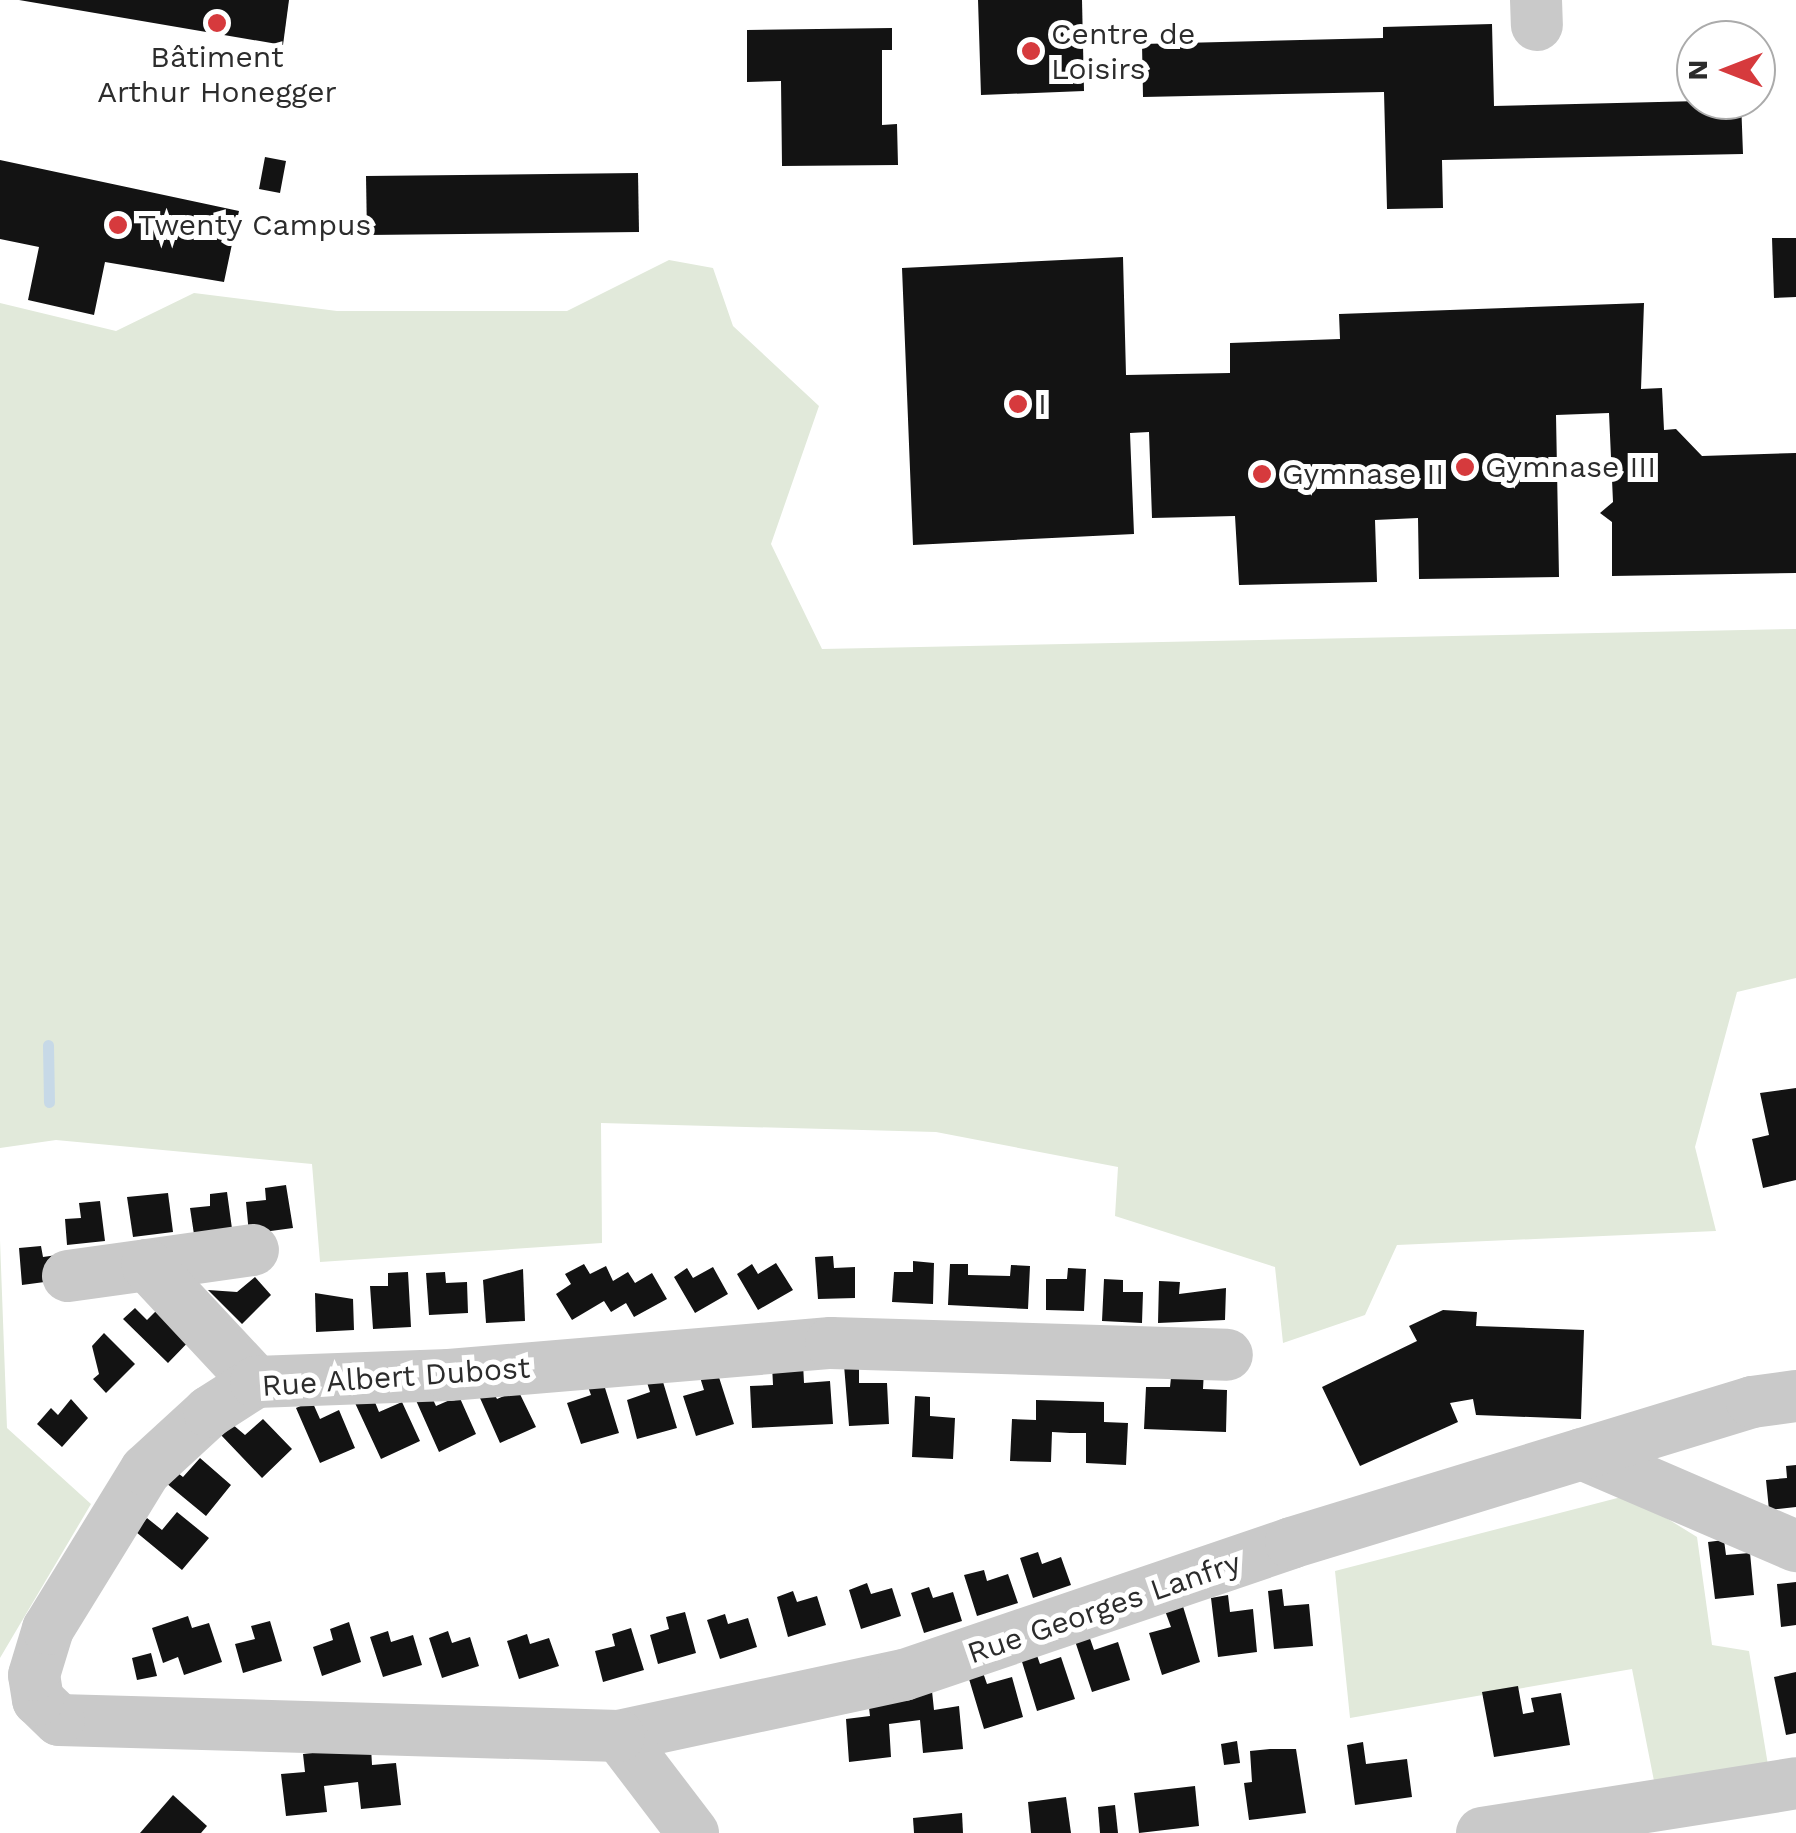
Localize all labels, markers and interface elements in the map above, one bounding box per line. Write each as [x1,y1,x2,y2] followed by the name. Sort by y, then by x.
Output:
[206,12,228,34] marker: Bâtiment Arthur Honegger
[1051,16,1195,86] place label: Centre de Loisirs
[1676,20,1776,120] north arrow
[97,39,337,110] place label: Bâtiment Arthur Honegger
[1020,40,1042,62] marker: Centre de Loisirs
[1681,60,1714,80] text: N
[138,207,372,243] place label: Twenty Campus
[107,214,129,236] marker: Twenty Campus
[1038,386,1047,422] place label: I
[1007,393,1029,415] marker: I
[1485,449,1656,485] place label: Gymnase III
[1282,456,1444,492] place label: Gymnase II
[1454,456,1476,478] marker: Gymnase III
[1251,463,1273,485] marker: Gymnase II
[260,1350,532,1404] street label: Rue Albert Dubost
[963,1544,1245,1672] street label: Rue Georges Lanfry

